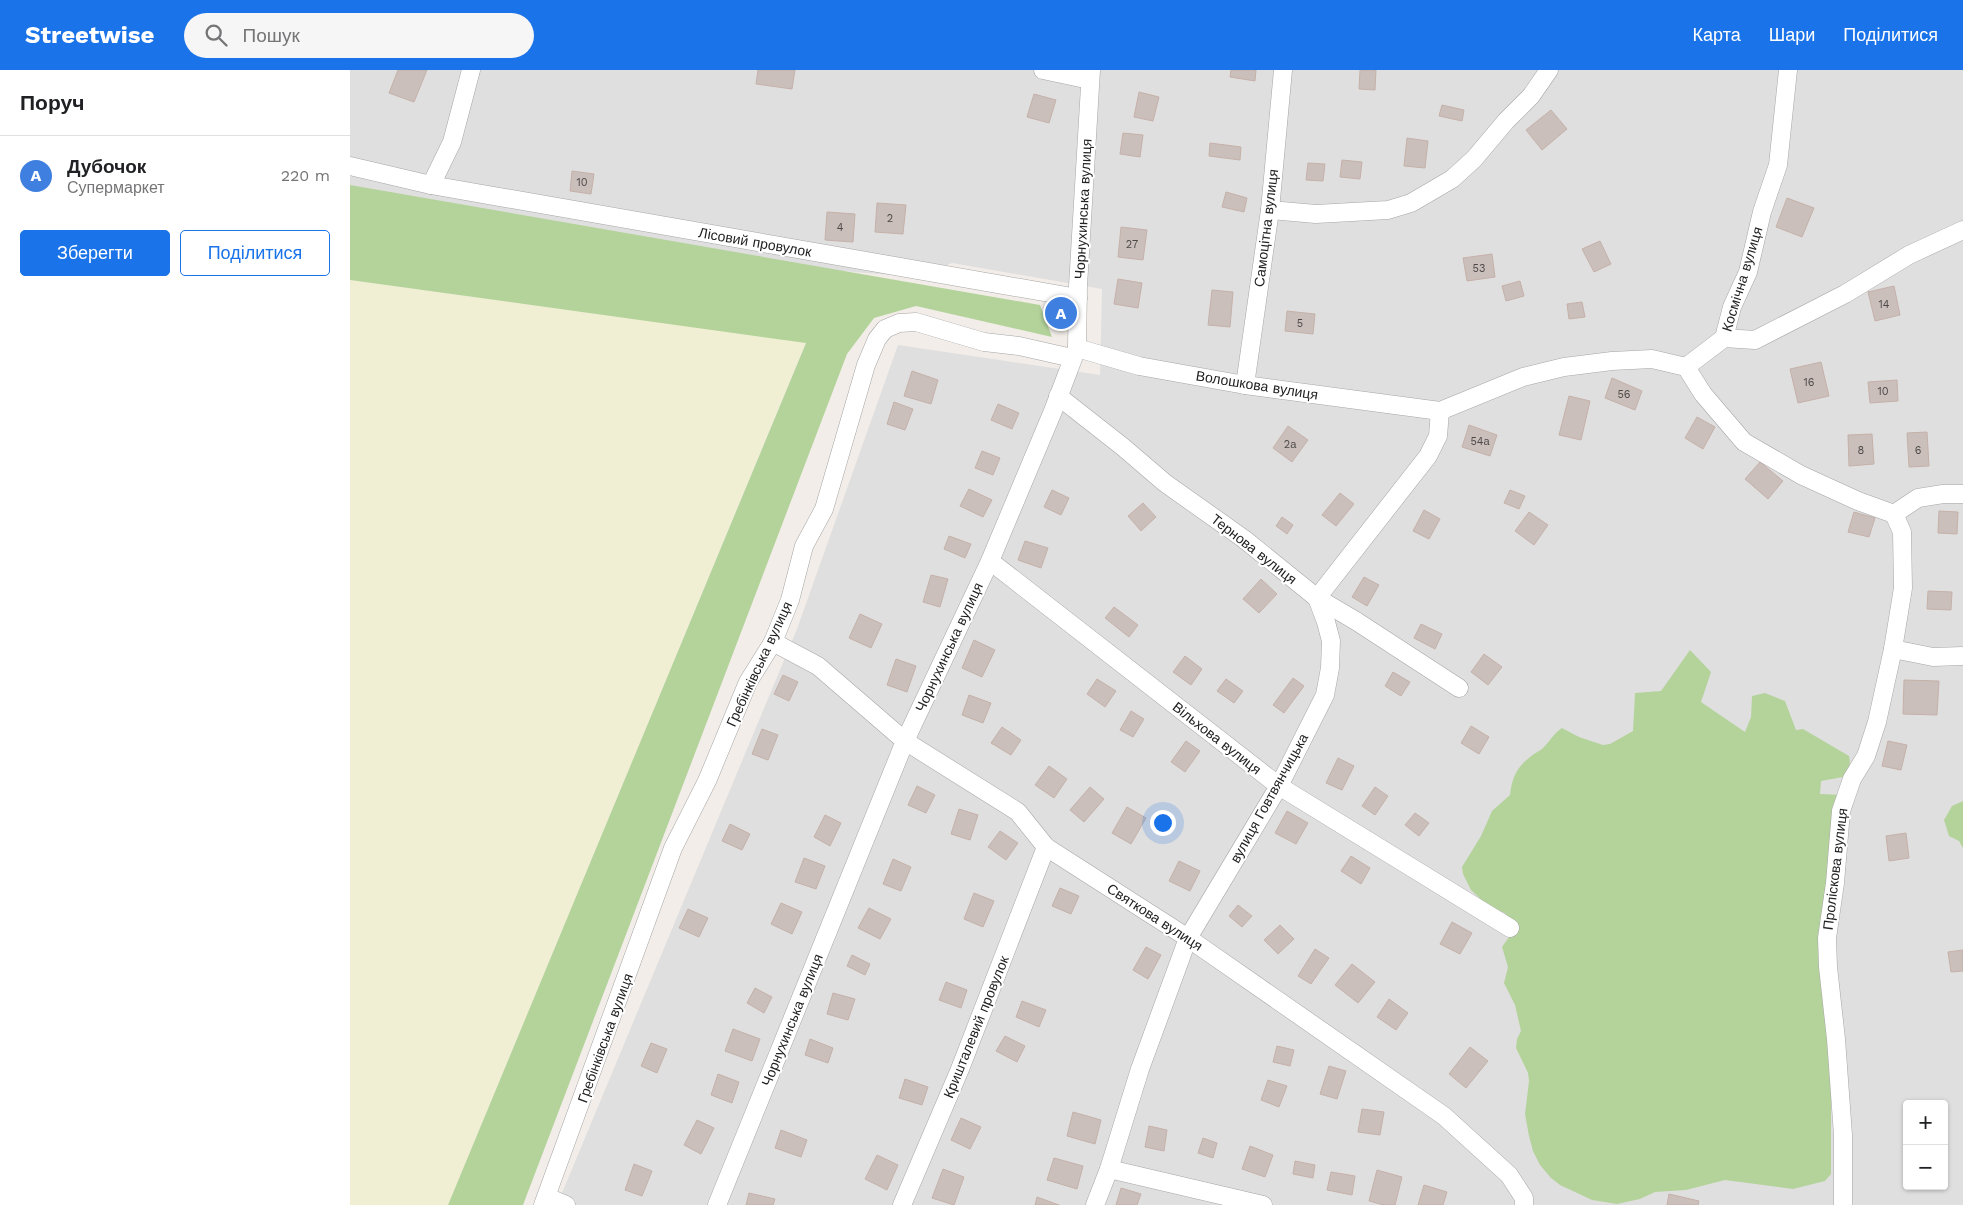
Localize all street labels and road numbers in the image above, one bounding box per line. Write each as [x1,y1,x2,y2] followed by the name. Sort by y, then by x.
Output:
[1071,138,1095,280] street label: Чорнухинська вулиця
[1251,168,1281,288] street label: Самоцітна вулиця
[697,224,814,260] street label: Лісовий провулок
[1718,225,1766,333] street label: Космічна вулиця
[1195,367,1319,403] street label: Волошкова вулиця
[1208,511,1300,587] street label: Тернова вулиця
[912,580,986,714] street label: Чорнухинська вулиця
[723,599,795,729] street label: Гребінківська вулиця
[1170,699,1264,777] street label: Вільхова вулиця
[1227,730,1311,865] street label: вулиця Говтвянчицька
[1820,807,1850,931] street label: Проліскова вулиця
[1104,880,1206,954] street label: Святкова вулиця
[758,952,826,1088] street label: Чорнухинська вулиця
[940,953,1012,1100] street label: Кришталевий провулок
[574,971,636,1105] street label: Гребінківська вулиця

